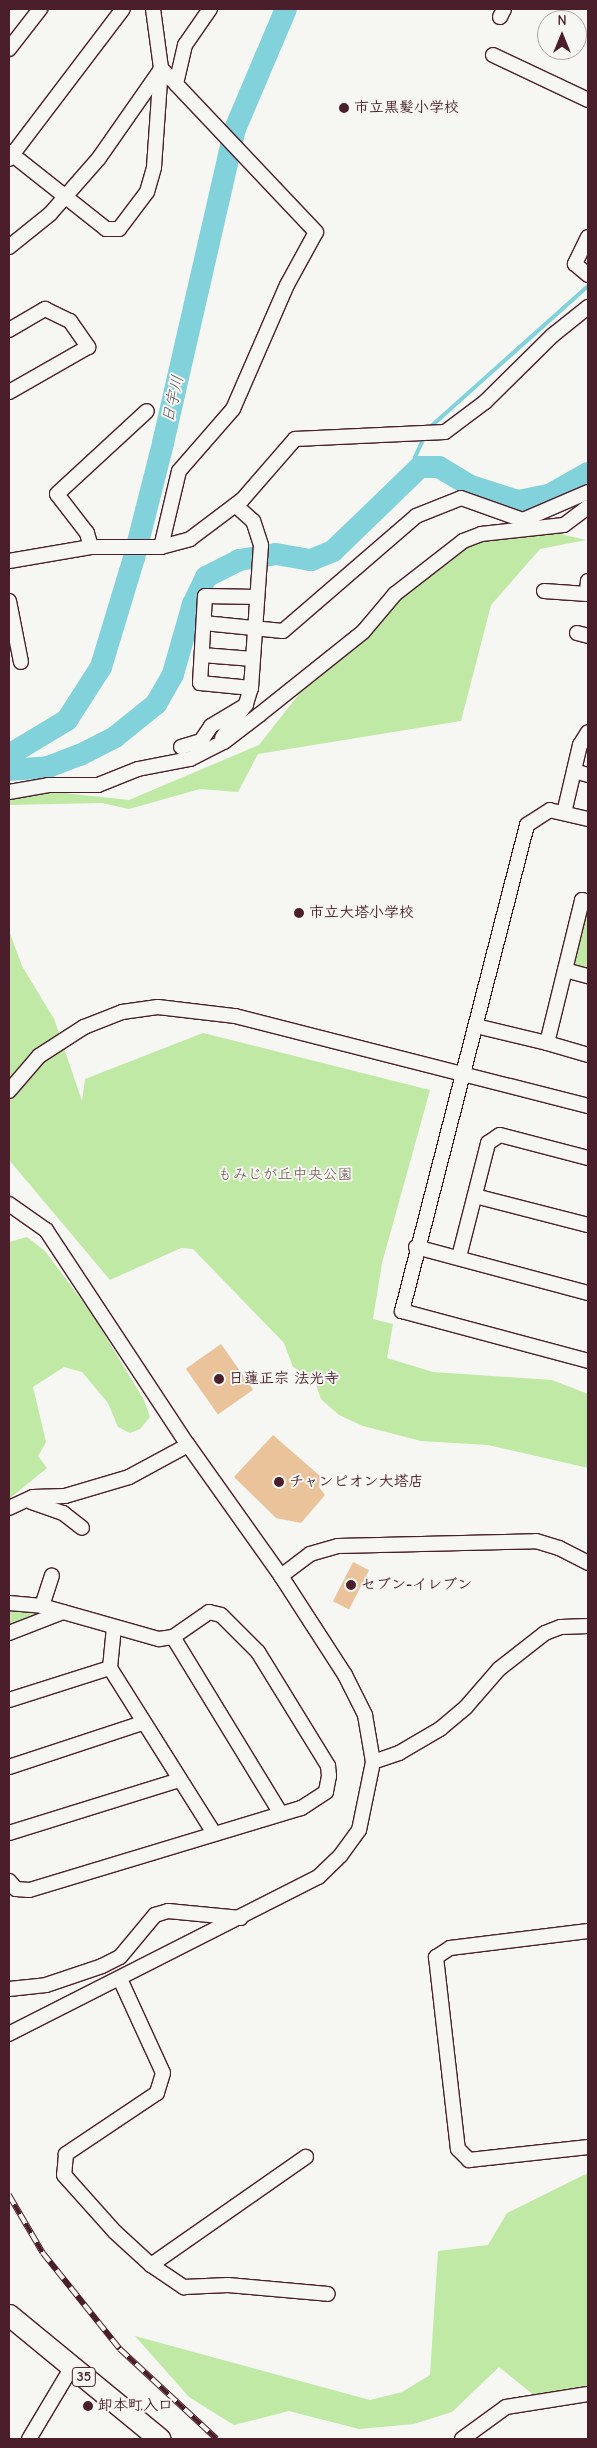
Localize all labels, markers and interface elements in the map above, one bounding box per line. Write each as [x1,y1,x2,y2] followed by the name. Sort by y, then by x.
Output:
[537,10,587,60] north arrow
[557,12,567,29] text: N
[354,99,459,117] place label: 市立黒髪小学校
[338,102,350,114] marker: 市立黒髪小学校
[158,373,188,425] water label: 日宇川
[309,904,414,922] place label: 市立大塔小学校
[293,907,305,919] marker: 市立大塔小学校
[218,1166,352,1184] park label: もみじが丘中央公園
[229,1370,339,1388] place label: 日蓮正宗 法光寺
[213,1373,225,1385] marker: 日蓮正宗 法光寺
[289,1473,424,1491] place label: チャンピオン大塔店
[273,1476,285,1488] marker: チャンピオン大塔店
[361,1576,472,1594] place label: セブン-イレブン
[345,1579,357,1591] marker: セブン-イレブン
[72,2366,96,2388] road number: 35
[98,2397,173,2415] place label: 卸本町入口
[82,2400,94,2412] marker: 卸本町入口

